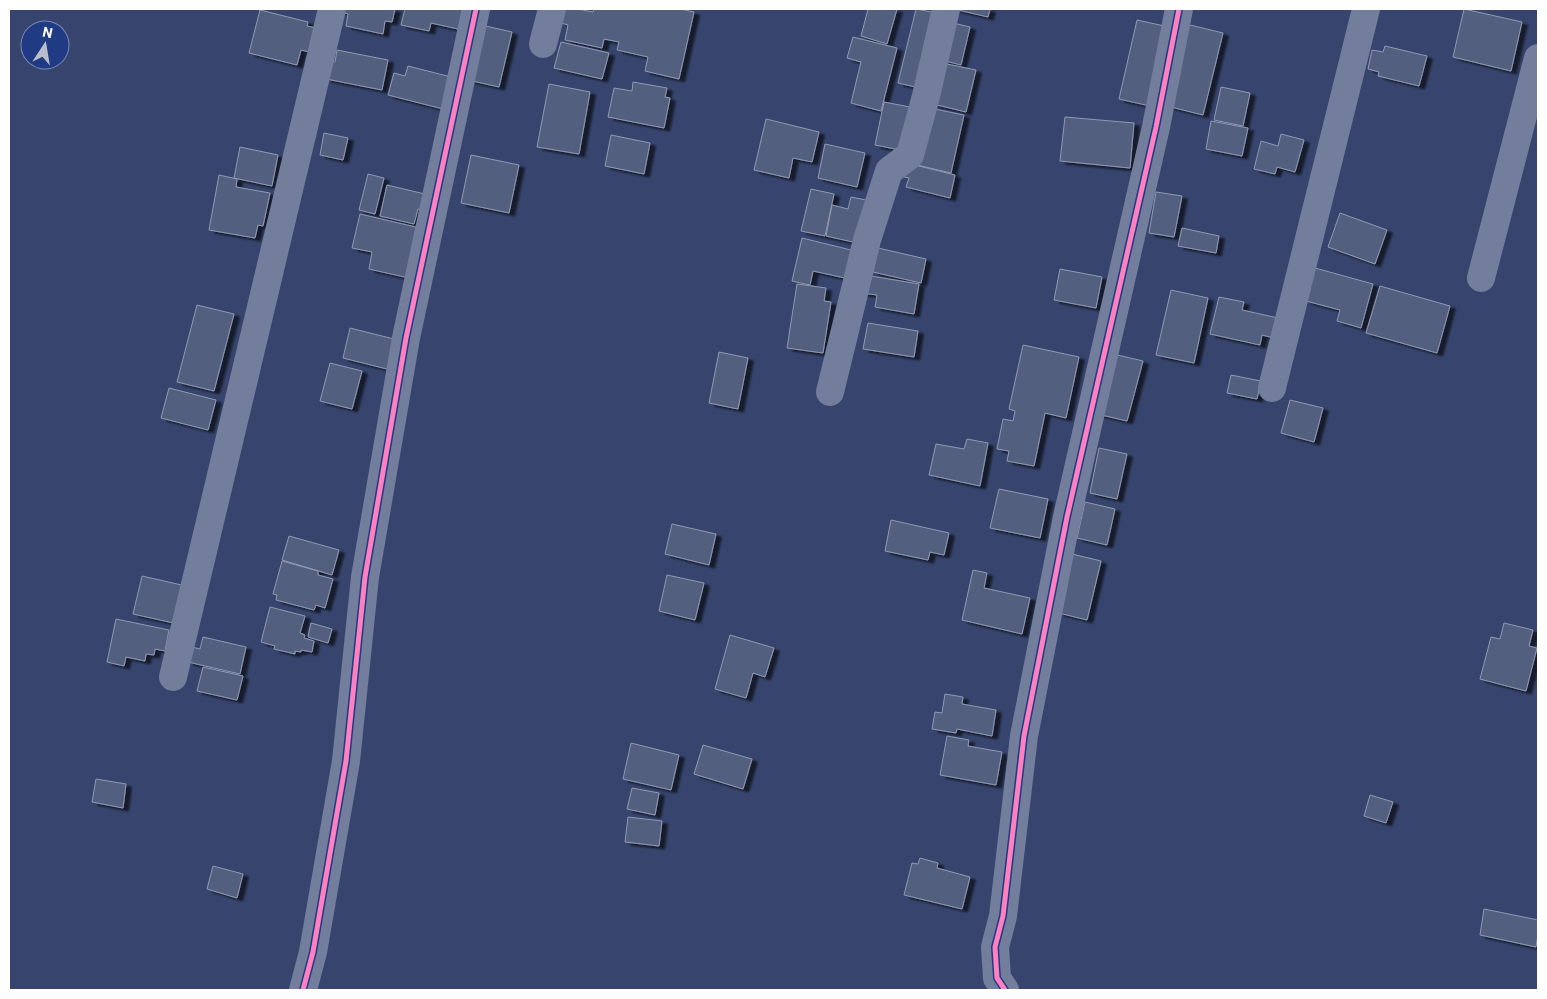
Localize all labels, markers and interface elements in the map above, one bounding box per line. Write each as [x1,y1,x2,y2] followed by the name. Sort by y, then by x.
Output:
[20,20,70,70] north arrow
[41,23,54,41] text: N

